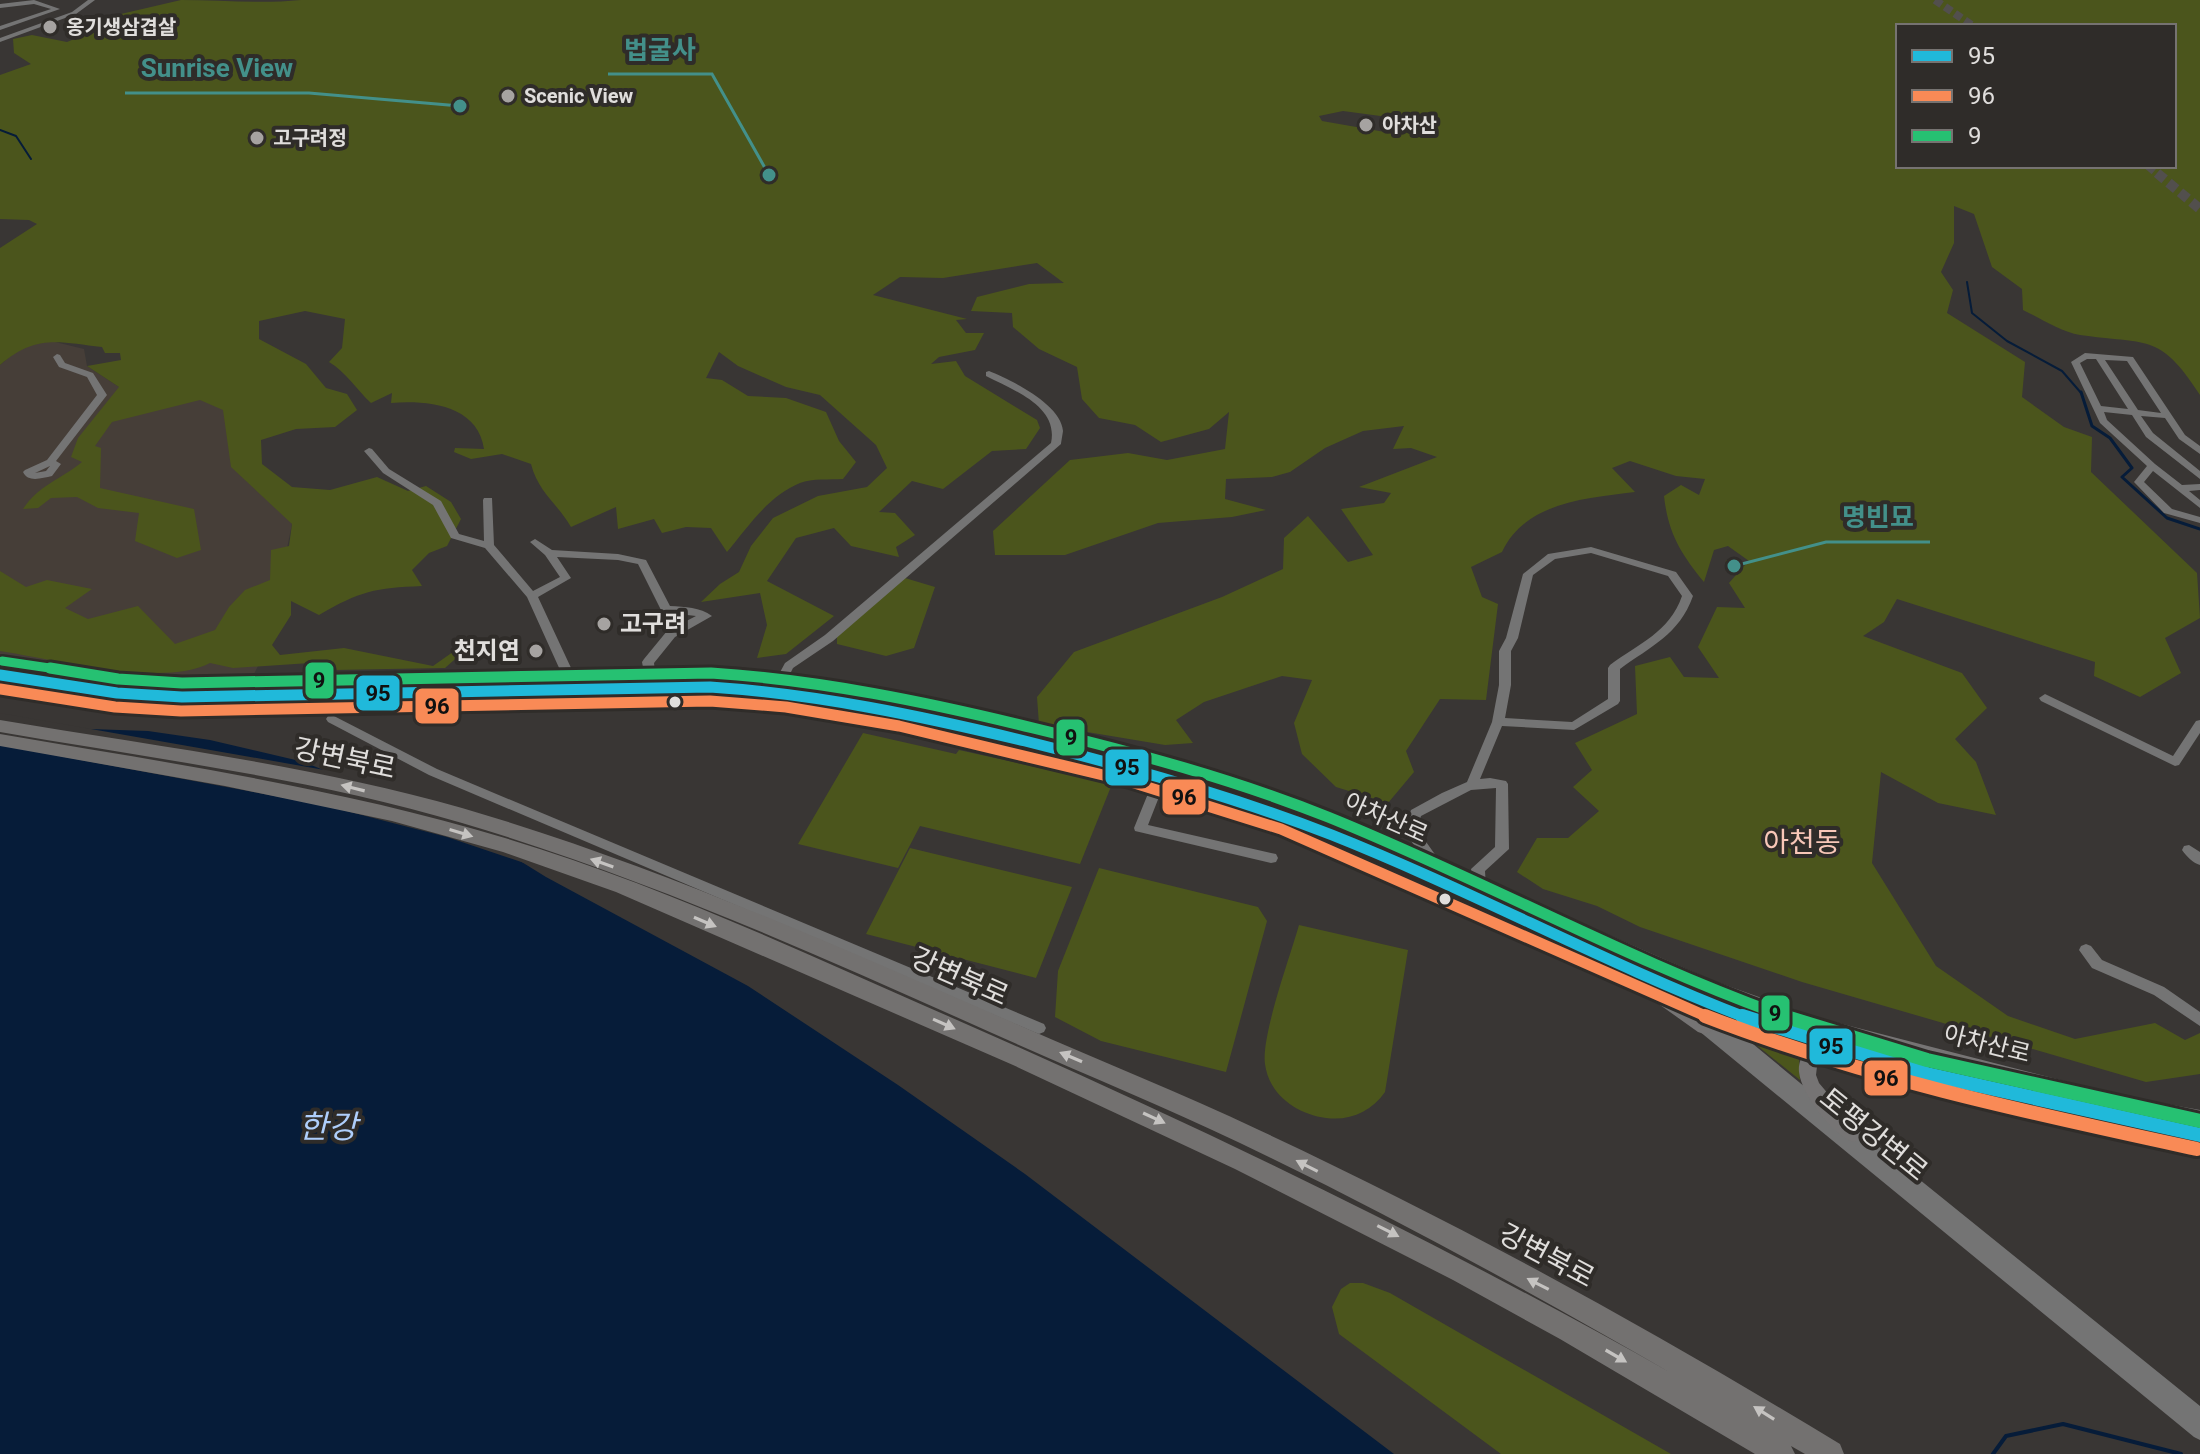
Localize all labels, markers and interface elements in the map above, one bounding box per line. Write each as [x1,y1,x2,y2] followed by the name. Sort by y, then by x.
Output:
[66,15,176,39] place label: 옹기생삼겹살
[41,18,59,36] marker: 옹기생삼겹살
[608,24,712,74] callout: 법굴사
[1896,24,2176,168] legend
[624,35,696,65] text: 법굴사
[1968,42,1995,70] text: 95
[125,43,309,93] callout: Sunrise View
[141,53,293,83] text: Sunrise View
[1968,82,1995,110] text: 96
[524,84,634,108] place label: Scenic View
[499,87,517,105] marker: Scenic View
[1382,113,1437,137] place label: 아차산
[1357,116,1375,134] marker: 아차산
[1968,122,1982,150] text: 9
[273,126,347,150] place label: 고구려정
[248,129,266,147] marker: 고구려정
[1826,492,1930,542] callout: 명빈묘
[1842,502,1914,532] text: 명빈묘
[620,610,686,638] place label: 고구려
[595,615,613,633] marker: 고구려
[454,637,520,665] place label: 천지연
[527,642,545,660] marker: 천지연
[304,661,335,700] line badge: 9
[313,668,325,693] text: 9
[355,674,401,712] line badge: 95
[365,681,391,706] text: 95
[414,687,460,725] line badge: 96
[424,694,450,719] text: 96
[667,694,683,710] unlabelled marker
[1055,718,1086,757] line badge: 9
[1065,725,1077,750] text: 9
[291,732,399,785] street label: 강변북로
[1104,748,1150,787] line badge: 95
[1114,755,1140,780] text: 95
[1161,778,1207,816] line badge: 96
[340,782,365,794] one-way arrow
[1171,785,1197,810] text: 96
[1340,787,1432,849] street label: 아차산로
[1763,826,1841,859] district label: 아천동
[449,827,473,839] one-way arrow
[589,856,613,868] one-way arrow
[1437,891,1453,907] unlabelled marker
[693,915,717,928] one-way arrow
[906,940,1014,1012] street label: 강변북로
[1760,994,1791,1032] line badge: 9
[1769,1001,1781,1026] text: 9
[932,1017,956,1030] one-way arrow
[1941,1020,2033,1068] street label: 아차산로
[1808,1027,1854,1066] line badge: 95
[1818,1034,1844,1059] text: 95
[1059,1051,1082,1064] one-way arrow
[1863,1059,1909,1097] line badge: 96
[1873,1066,1899,1091] text: 96
[1813,1081,1934,1188] street label: 토평강변로
[299,1108,362,1146] water label: 한강
[1142,1111,1166,1125] one-way arrow
[1295,1159,1318,1172] one-way arrow
[1494,1217,1600,1294] street label: 강변북로
[1377,1224,1400,1237] one-way arrow
[1527,1277,1550,1290] one-way arrow
[1605,1349,1627,1363] one-way arrow
[1753,1406,1775,1420] one-way arrow

